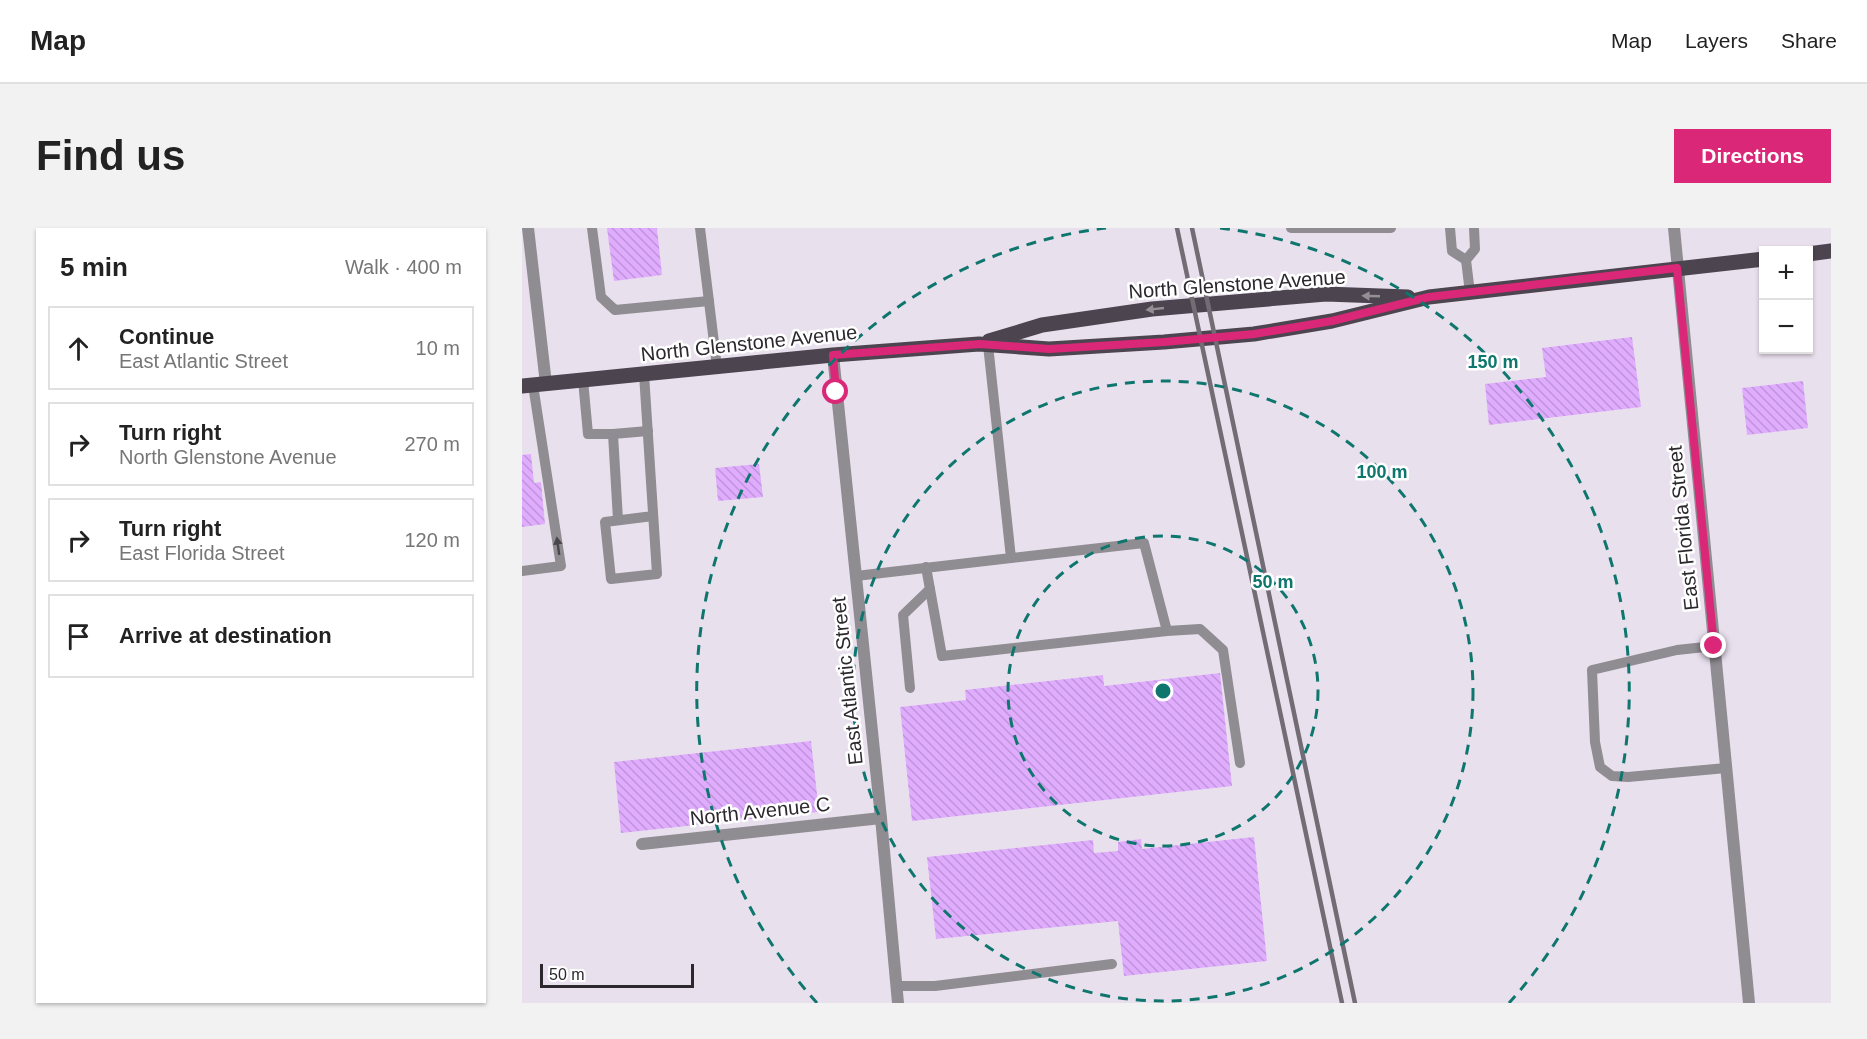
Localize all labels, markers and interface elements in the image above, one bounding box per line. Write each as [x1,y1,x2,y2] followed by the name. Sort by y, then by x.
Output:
[30,25,86,56] text: Map
[1611,29,1652,52] text: Map
[1685,29,1748,52] text: Layers
[1781,29,1837,52] text: Share
[1674,129,1831,183] button: Directions
[36,132,185,179] text: Find us
[1759,246,1813,354] map controls
[1759,246,1813,300] button: +
[60,252,128,282] text: 5 min
[345,256,462,278] text: Walk · 400 m
[1128,265,1346,303] street label: North Glenstone Avenue
[1361,291,1380,300] one-way arrow
[1759,300,1813,354] button: −
[1146,304,1165,314] one-way arrow
[640,321,858,365] street label: North Glenstone Avenue
[119,324,214,349] text: Continue
[62,332,95,365] icon: ahead
[416,337,460,359] text: 10 m
[119,350,288,372] text: East Atlantic Street
[1467,352,1519,372] text: 150 m
[822,378,848,404] route start
[119,420,221,445] text: Turn right
[62,428,95,461] icon: right
[404,433,460,455] text: 270 m
[1663,444,1703,612] street label: East Florida Street
[119,446,337,468] text: North Glenstone Avenue
[1356,462,1408,482] text: 100 m
[119,516,221,541] text: Turn right
[62,524,95,557] icon: right
[404,529,460,551] text: 120 m
[553,537,562,556] one-way arrow
[119,542,285,564] text: East Florida Street
[1252,572,1294,592] text: 50 m
[827,595,867,766] street label: East Atlantic Street
[62,620,95,653] icon: arrive
[119,623,332,648] text: Arrive at destination
[1700,632,1726,658] route end
[1153,681,1173,701] centre of rings
[689,793,831,829] street label: North Avenue C
[540,961,694,988] scale bar
[549,966,585,983] text: 50 m

